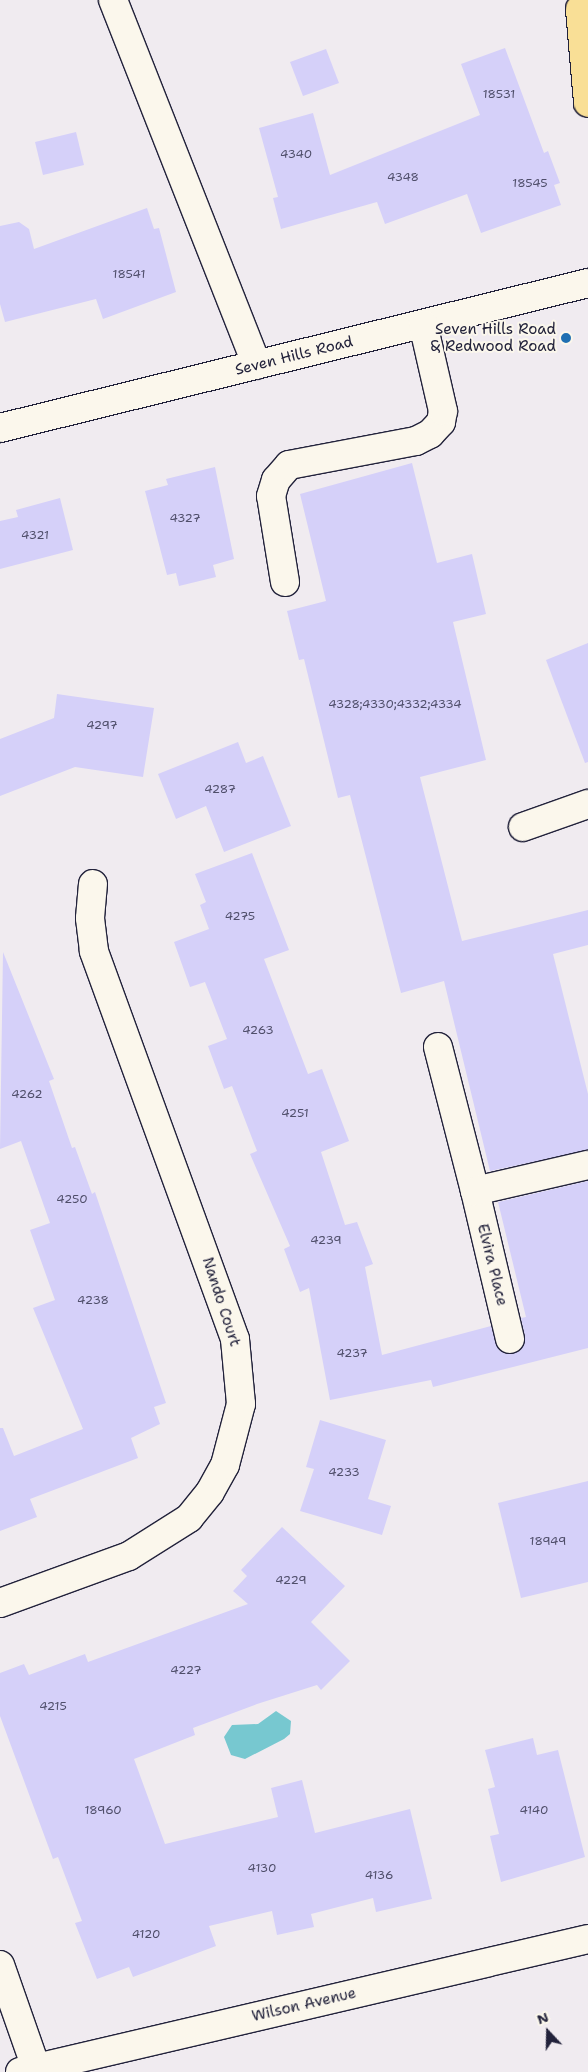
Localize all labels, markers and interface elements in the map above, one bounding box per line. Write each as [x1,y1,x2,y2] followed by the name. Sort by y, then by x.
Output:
[483,88,515,102] house number: 18531
[280,148,312,162] house number: 4340
[387,171,419,185] house number: 4348
[512,177,548,191] house number: 18545
[113,268,145,282] house number: 18541
[430,320,556,355] place label: Seven Hills Road & Redwood Road
[560,332,572,344] marker: Seven Hills Road & Redwood Road
[233,333,355,379] street label: Seven Hills Road
[169,512,201,526] house number: 4327
[21,529,49,543] house number: 4321
[328,698,462,712] house number: 4328;4330;4332;4334
[86,719,118,733] house number: 4297
[204,783,236,797] house number: 4287
[225,910,255,924] house number: 4275
[242,1024,274,1038] house number: 4263
[11,1088,43,1102] house number: 4262
[281,1107,309,1121] house number: 4251
[56,1193,88,1207] house number: 4250
[473,1222,511,1308] street label: Elvira Place
[310,1234,342,1248] house number: 4239
[198,1255,244,1349] street label: Nando Court
[77,1294,109,1308] house number: 4238
[336,1347,368,1361] house number: 4237
[328,1466,360,1480] house number: 4233
[530,1535,566,1549] house number: 18949
[275,1574,307,1588] house number: 4229
[170,1664,202,1678] house number: 4227
[39,1700,67,1714] house number: 4215
[84,1804,122,1818] house number: 18960
[520,1804,548,1818] house number: 4140
[248,1862,276,1876] house number: 4130
[365,1869,393,1883] house number: 4136
[132,1928,160,1942] house number: 4120
[250,1984,358,2026] street label: Wilson Avenue
[523,2007,573,2057] north arrow
[534,2008,551,2028] text: N

